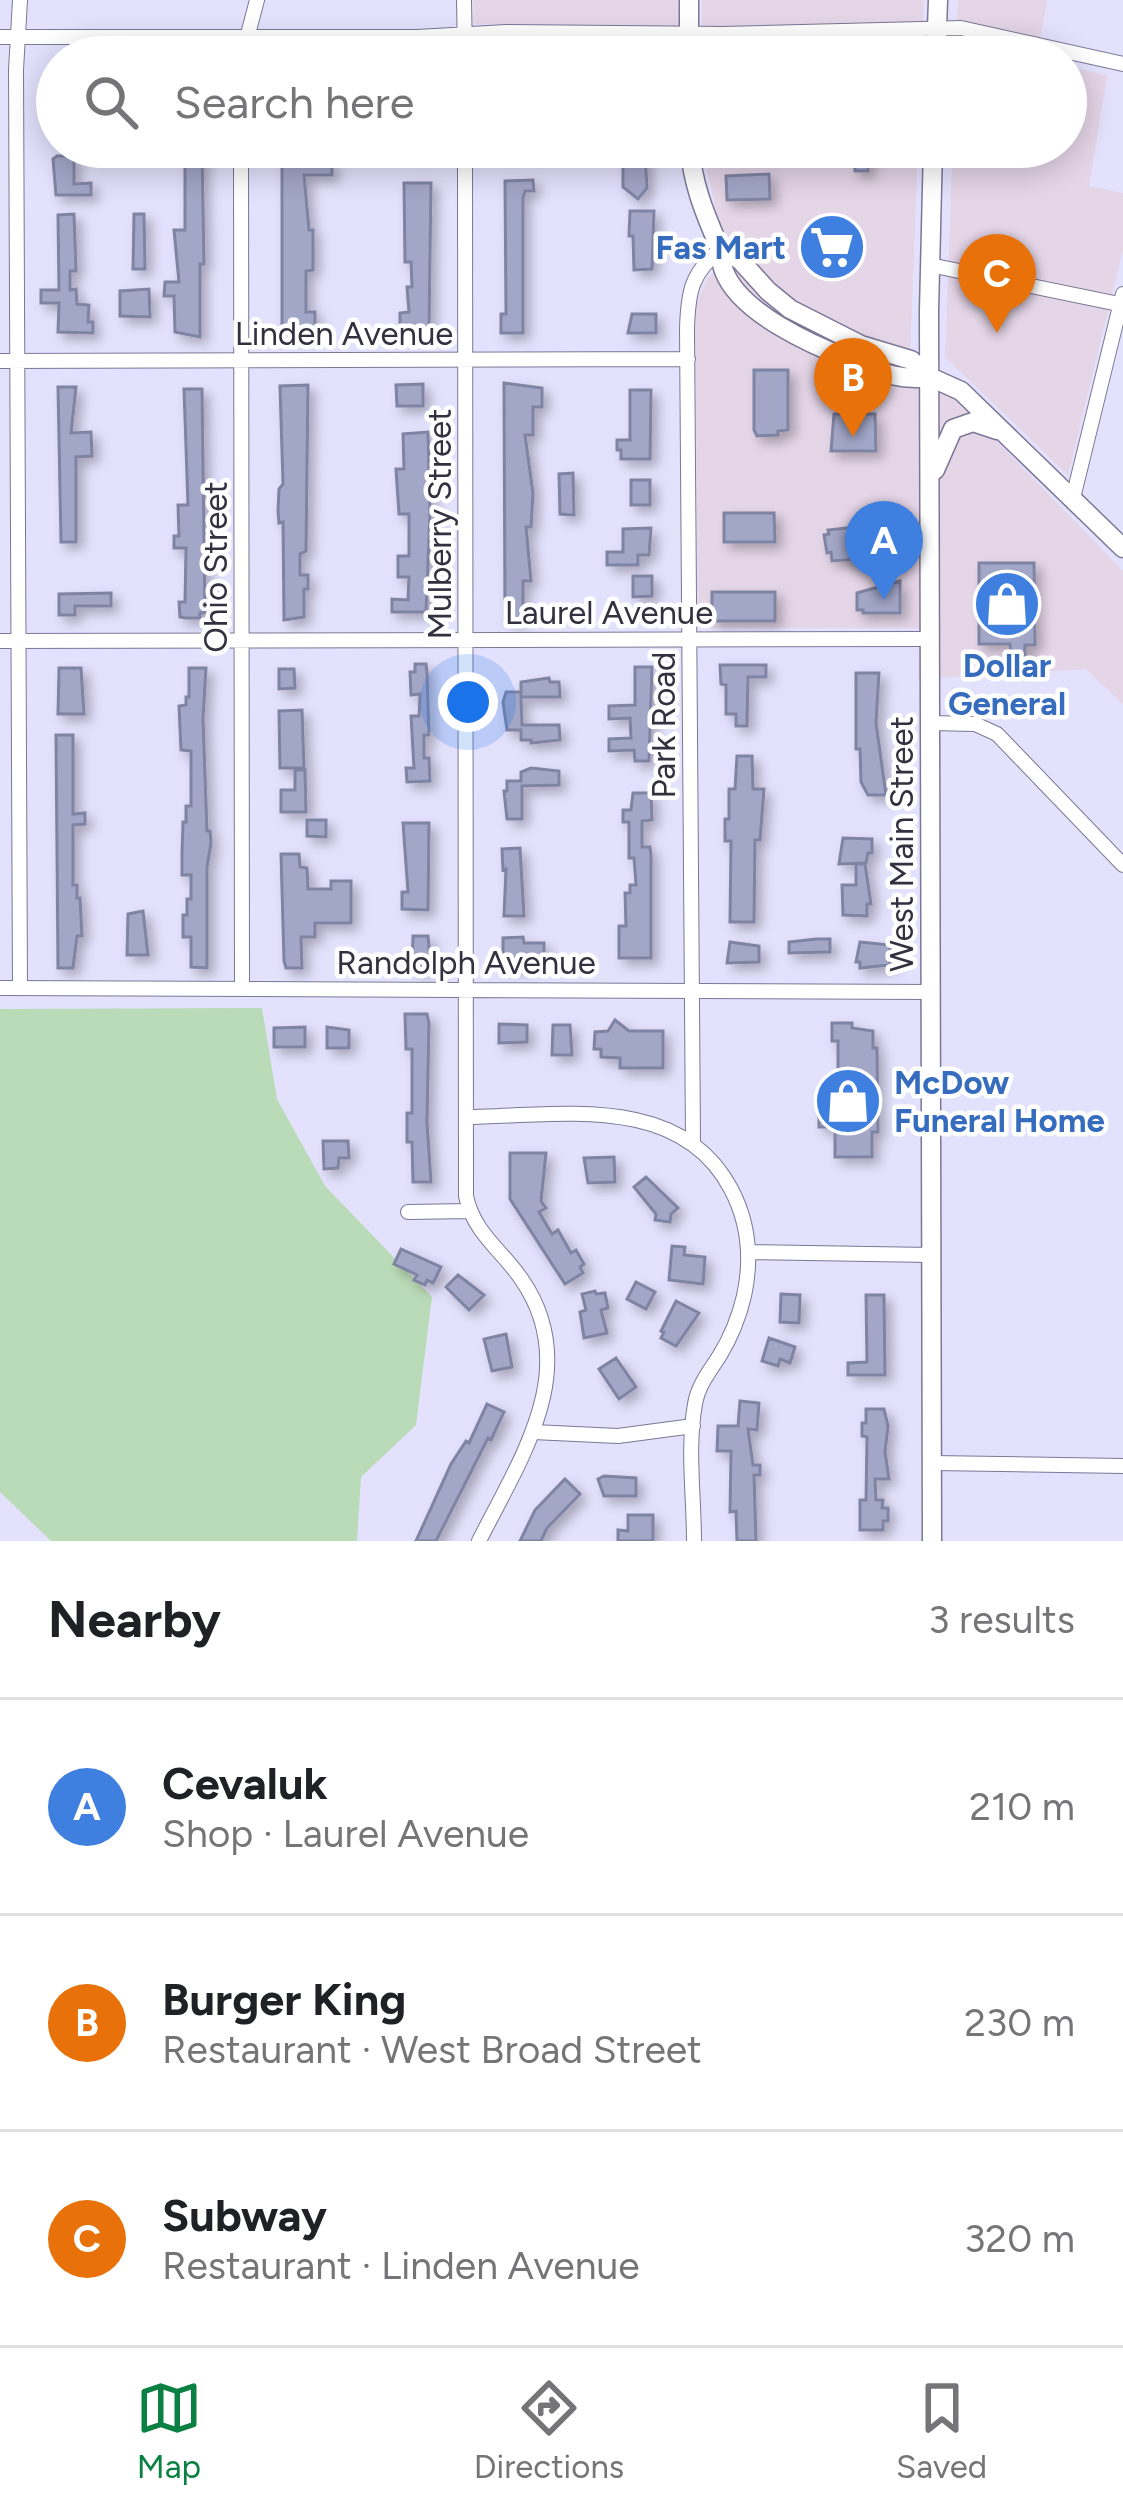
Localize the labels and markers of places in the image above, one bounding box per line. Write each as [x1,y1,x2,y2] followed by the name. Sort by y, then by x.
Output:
[797,212,867,282] supermarket icon: Fas Mart
[656,228,786,267] place label: Fas Mart
[958,234,1036,333] pin: C
[814,338,892,437] pin: B
[845,501,923,600] pin: A
[972,569,1042,639] shop icon: Dollar General
[948,646,1066,723] place label: Dollar General
[894,1063,1105,1140] place label: McDow Funeral Home
[813,1066,883,1136] shop icon: McDow Funeral Home

